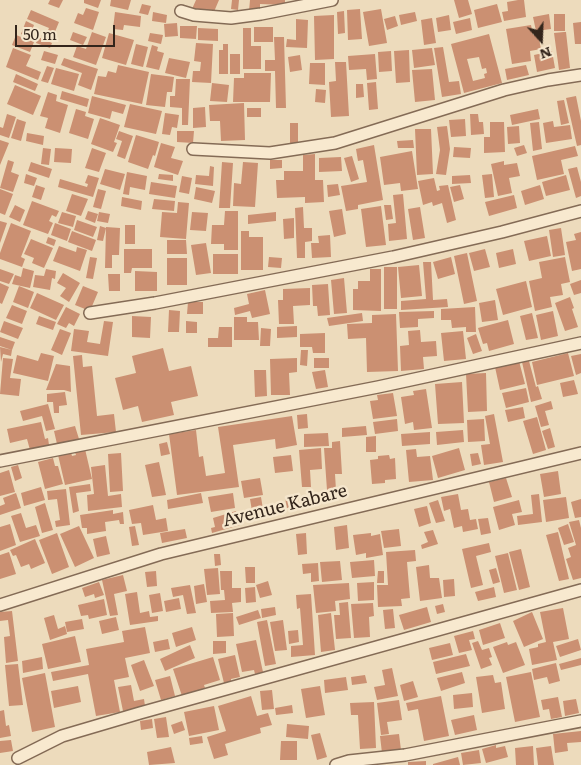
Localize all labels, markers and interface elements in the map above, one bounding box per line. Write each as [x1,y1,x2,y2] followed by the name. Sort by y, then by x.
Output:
[18,15,118,47] scale bar
[516,15,566,65] north arrow
[23,22,57,45] text: 50 m
[537,43,555,66] text: N
[221,480,349,532] street label: Avenue Kabare

